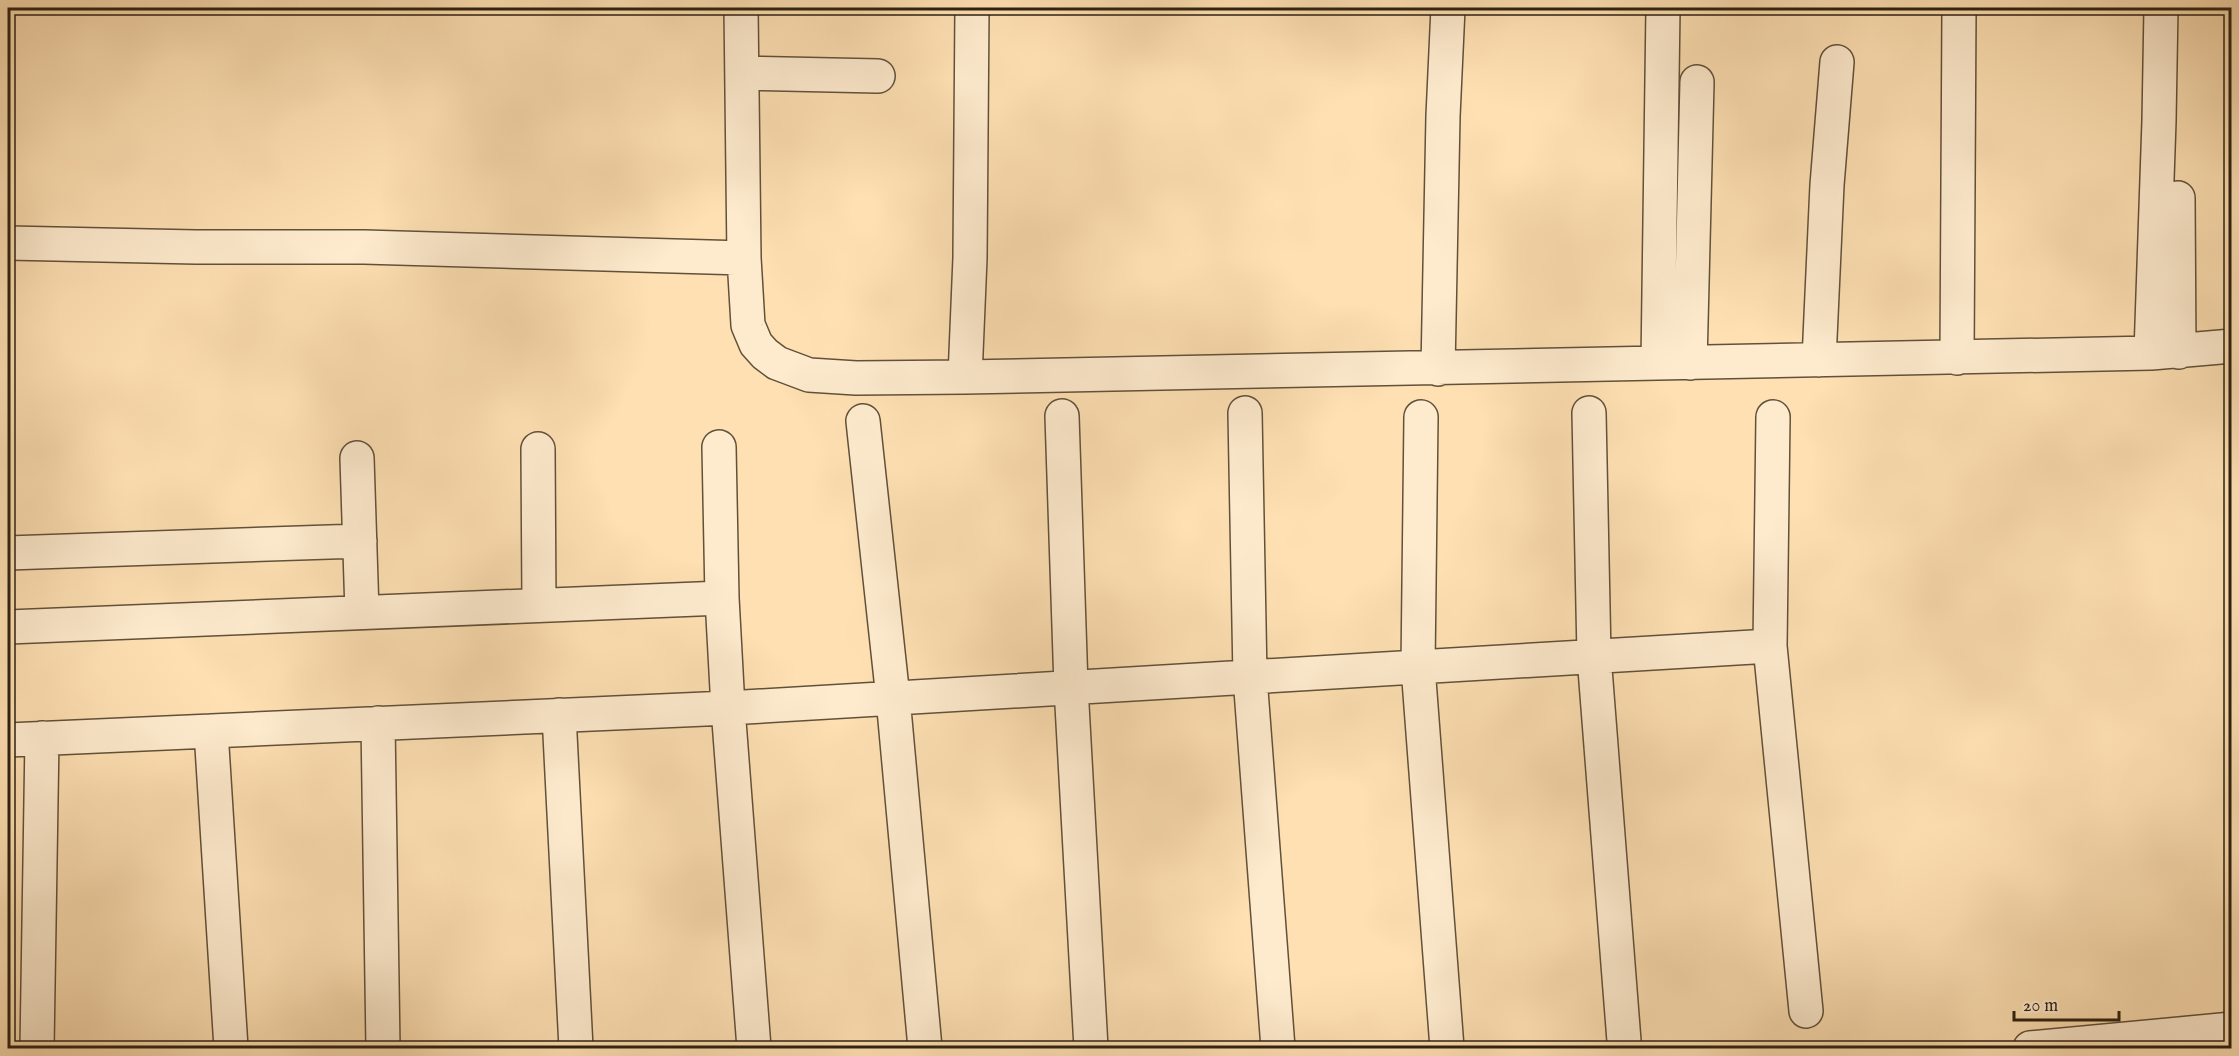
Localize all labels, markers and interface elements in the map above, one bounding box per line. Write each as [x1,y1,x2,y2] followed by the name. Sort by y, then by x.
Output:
[2014,984,2119,1022] scale bar
[2023,995,2058,1018] text: 20 m

